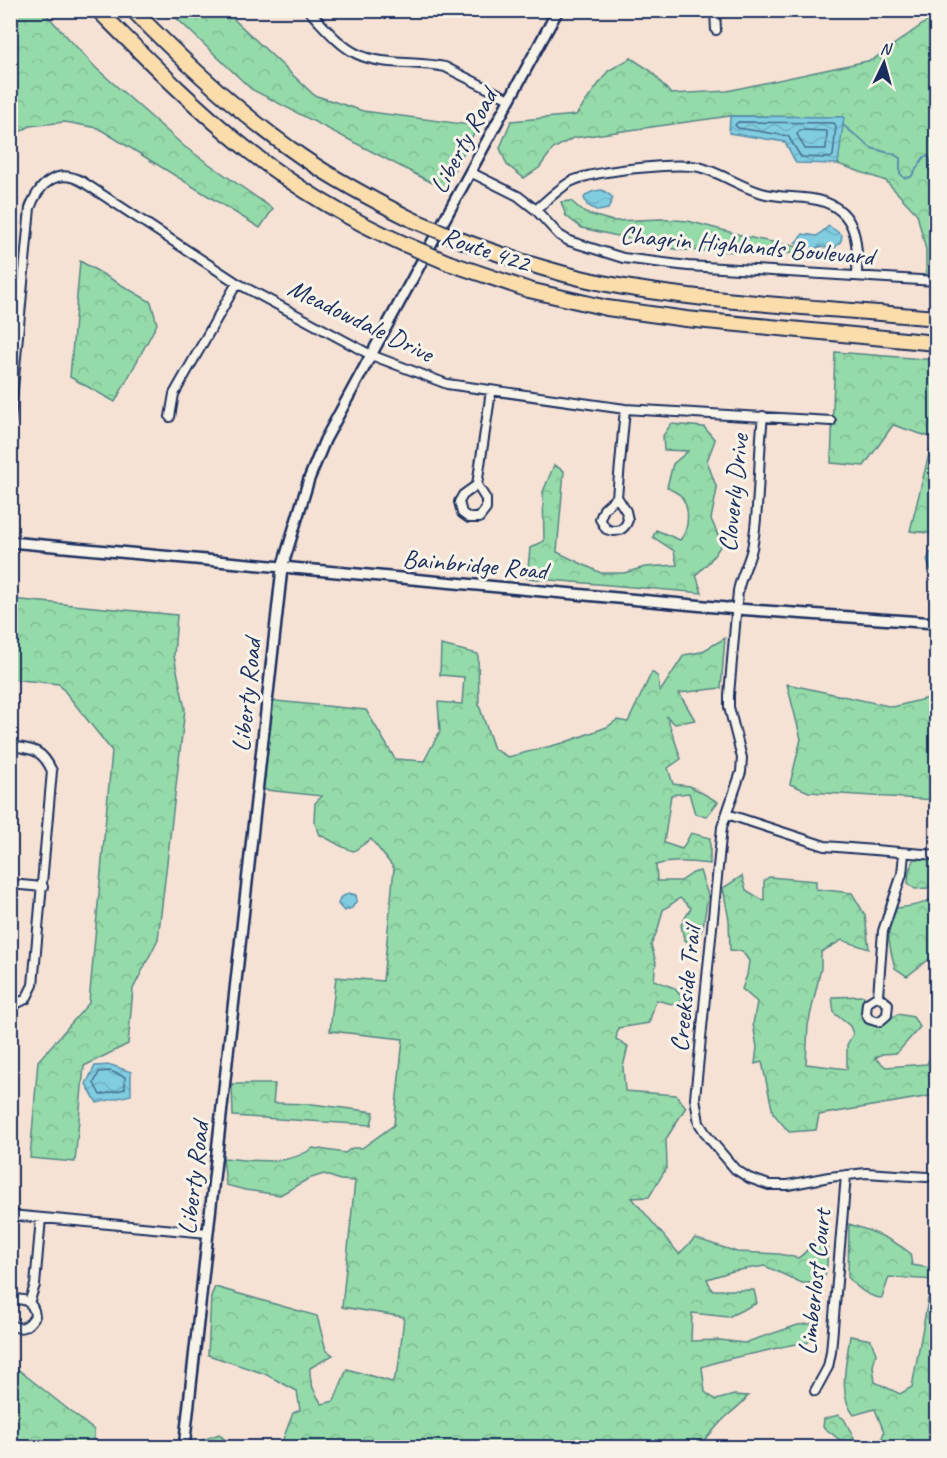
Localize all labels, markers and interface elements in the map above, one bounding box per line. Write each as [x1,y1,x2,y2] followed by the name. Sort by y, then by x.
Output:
[854,33,914,93] north arrow
[879,39,894,60] text: N
[422,80,506,199] street label: Liberty Road
[619,218,879,273] street label: Chagrin Highlands Boulevard
[437,219,536,281] street label: Route 422
[283,271,441,371] street label: Meadowdale Drive
[711,431,756,554] street label: Cloverly Drive
[401,542,552,588] street label: Bainbridge Road
[224,633,269,753] street label: Liberty Road
[662,920,709,1054] street label: Creekside Trail
[170,1116,217,1236] street label: Liberty Road
[790,1205,839,1357] street label: Limberlost Court

